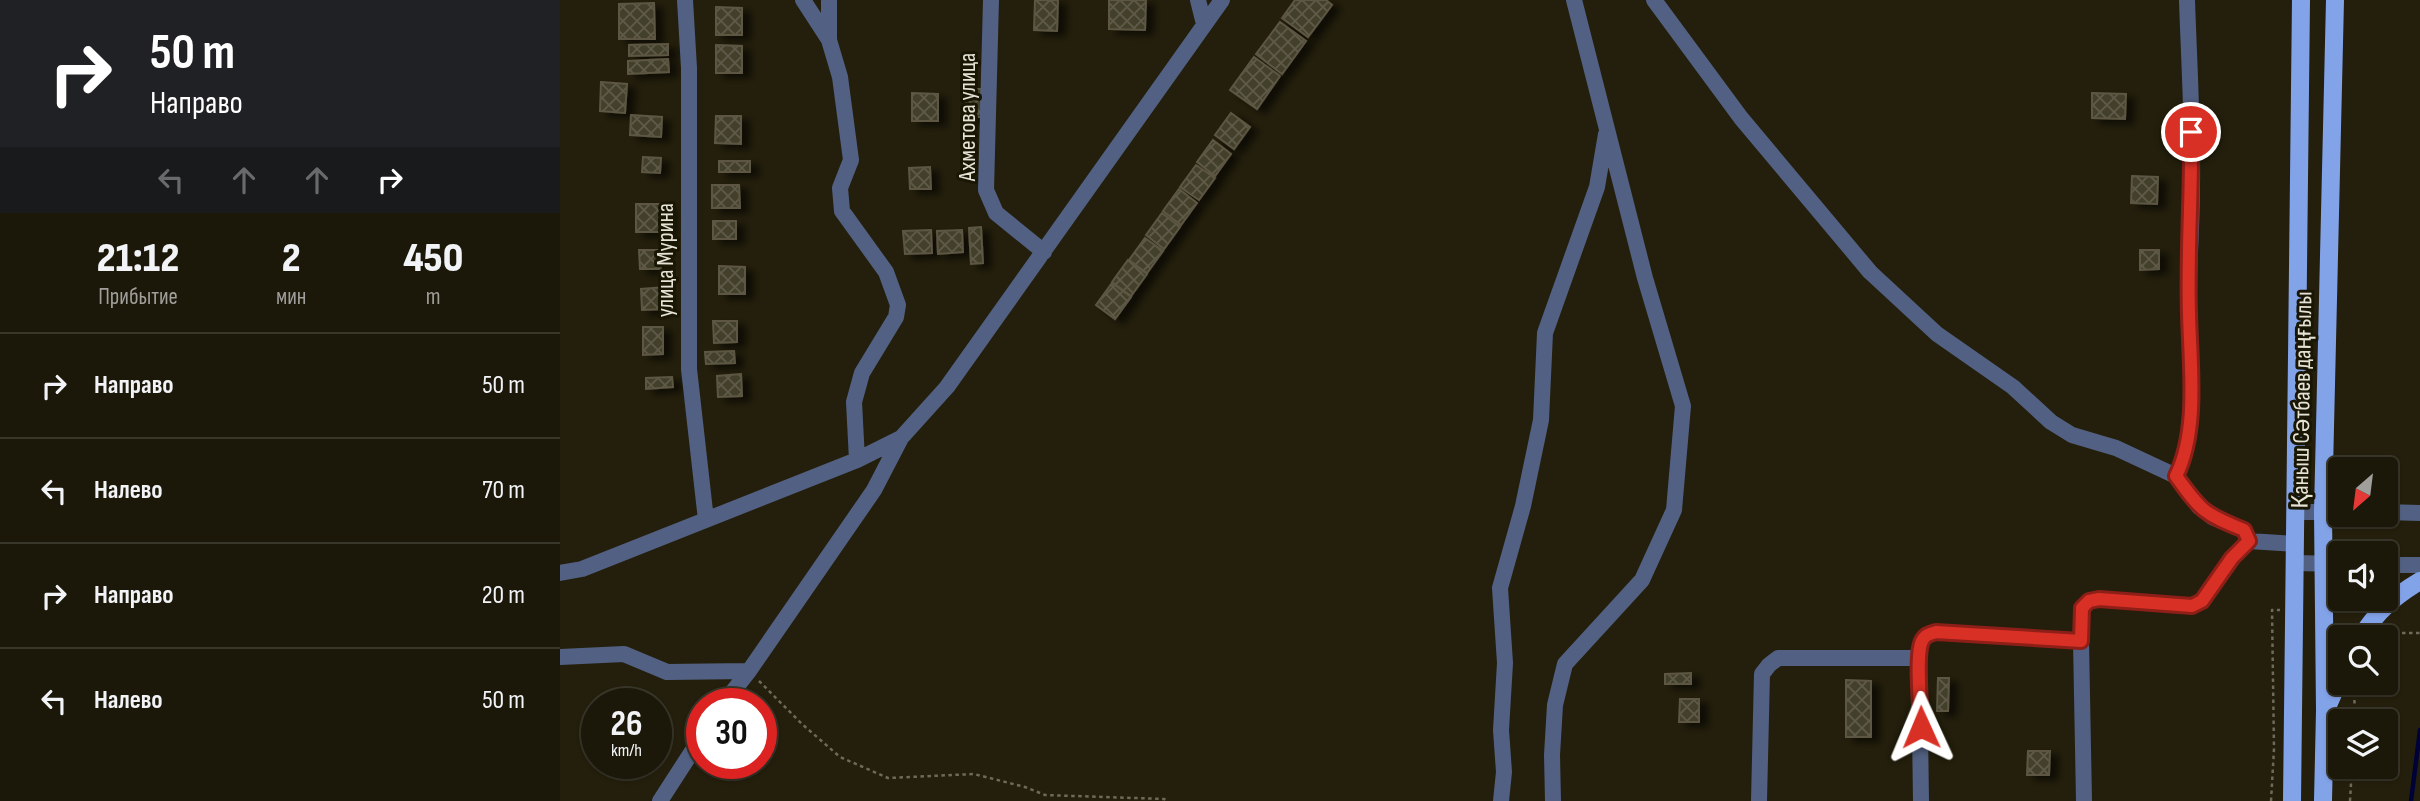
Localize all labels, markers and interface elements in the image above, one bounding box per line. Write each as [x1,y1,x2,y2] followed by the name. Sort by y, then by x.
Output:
[150,24,235,83] text: 50 m
[35,28,126,119] icon: right
[953,53,982,182] street label: Ахметова улица
[150,84,243,123] text: Направо
[2161,102,2221,162] pin
[2172,113,2210,151] icon: arrive
[152,161,190,199] icon: left
[225,161,263,199] icon: ahead
[298,161,336,199] icon: ahead
[371,161,409,199] icon: right
[651,203,680,317] street label: улица Мурина
[97,233,179,284] text: 21:12
[282,233,301,284] text: 2
[403,233,463,284] text: 450
[98,283,178,311] text: Прибытие
[276,283,306,311] text: мин
[426,283,441,311] text: m
[2286,291,2318,509] street label: Қаныш Сәтбаев даңғылы
[35,367,73,405] icon: right
[94,370,173,401] text: Направо
[482,370,525,401] text: 50 m
[2328,457,2398,527] north arrow
[2328,457,2398,779] map controls
[35,472,73,510] icon: left
[94,475,163,506] text: Налево
[482,475,525,506] text: 70 m
[2328,541,2398,611] button: sound
[35,577,73,615] icon: right
[94,580,173,611] text: Направо
[482,580,525,611] text: 20 m
[2328,625,2398,695] button: search
[35,682,73,720] icon: left
[94,685,163,716] text: Налево
[482,685,525,716] text: 50 m
[686,688,777,779] speed limit sign: 30
[1884,690,1958,764] position arrow
[611,703,642,746] text: 26
[2328,709,2398,779] button: layers
[611,740,642,761] text: km/h

